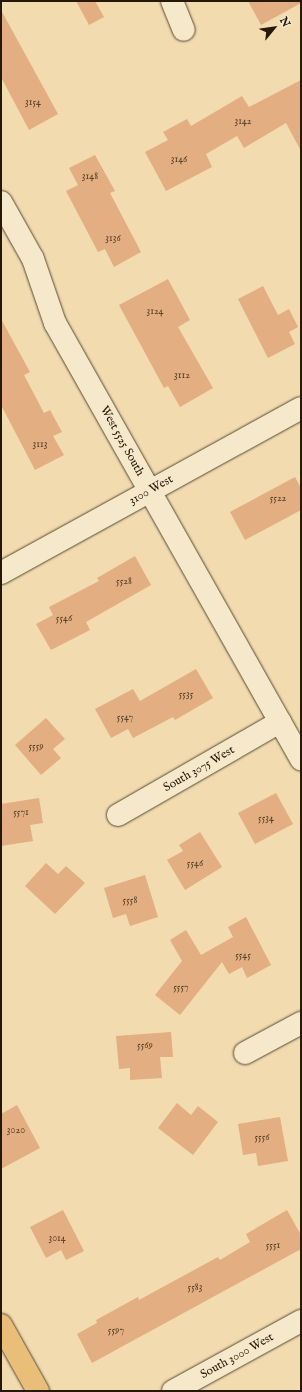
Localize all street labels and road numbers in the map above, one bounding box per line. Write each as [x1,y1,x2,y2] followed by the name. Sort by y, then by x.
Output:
[97,403,147,479] street label: West 5525 South
[127,472,175,508] street label: 3100 West
[161,743,237,795] street label: South 3075 West
[198,1330,276,1382] street label: South 3000 West

